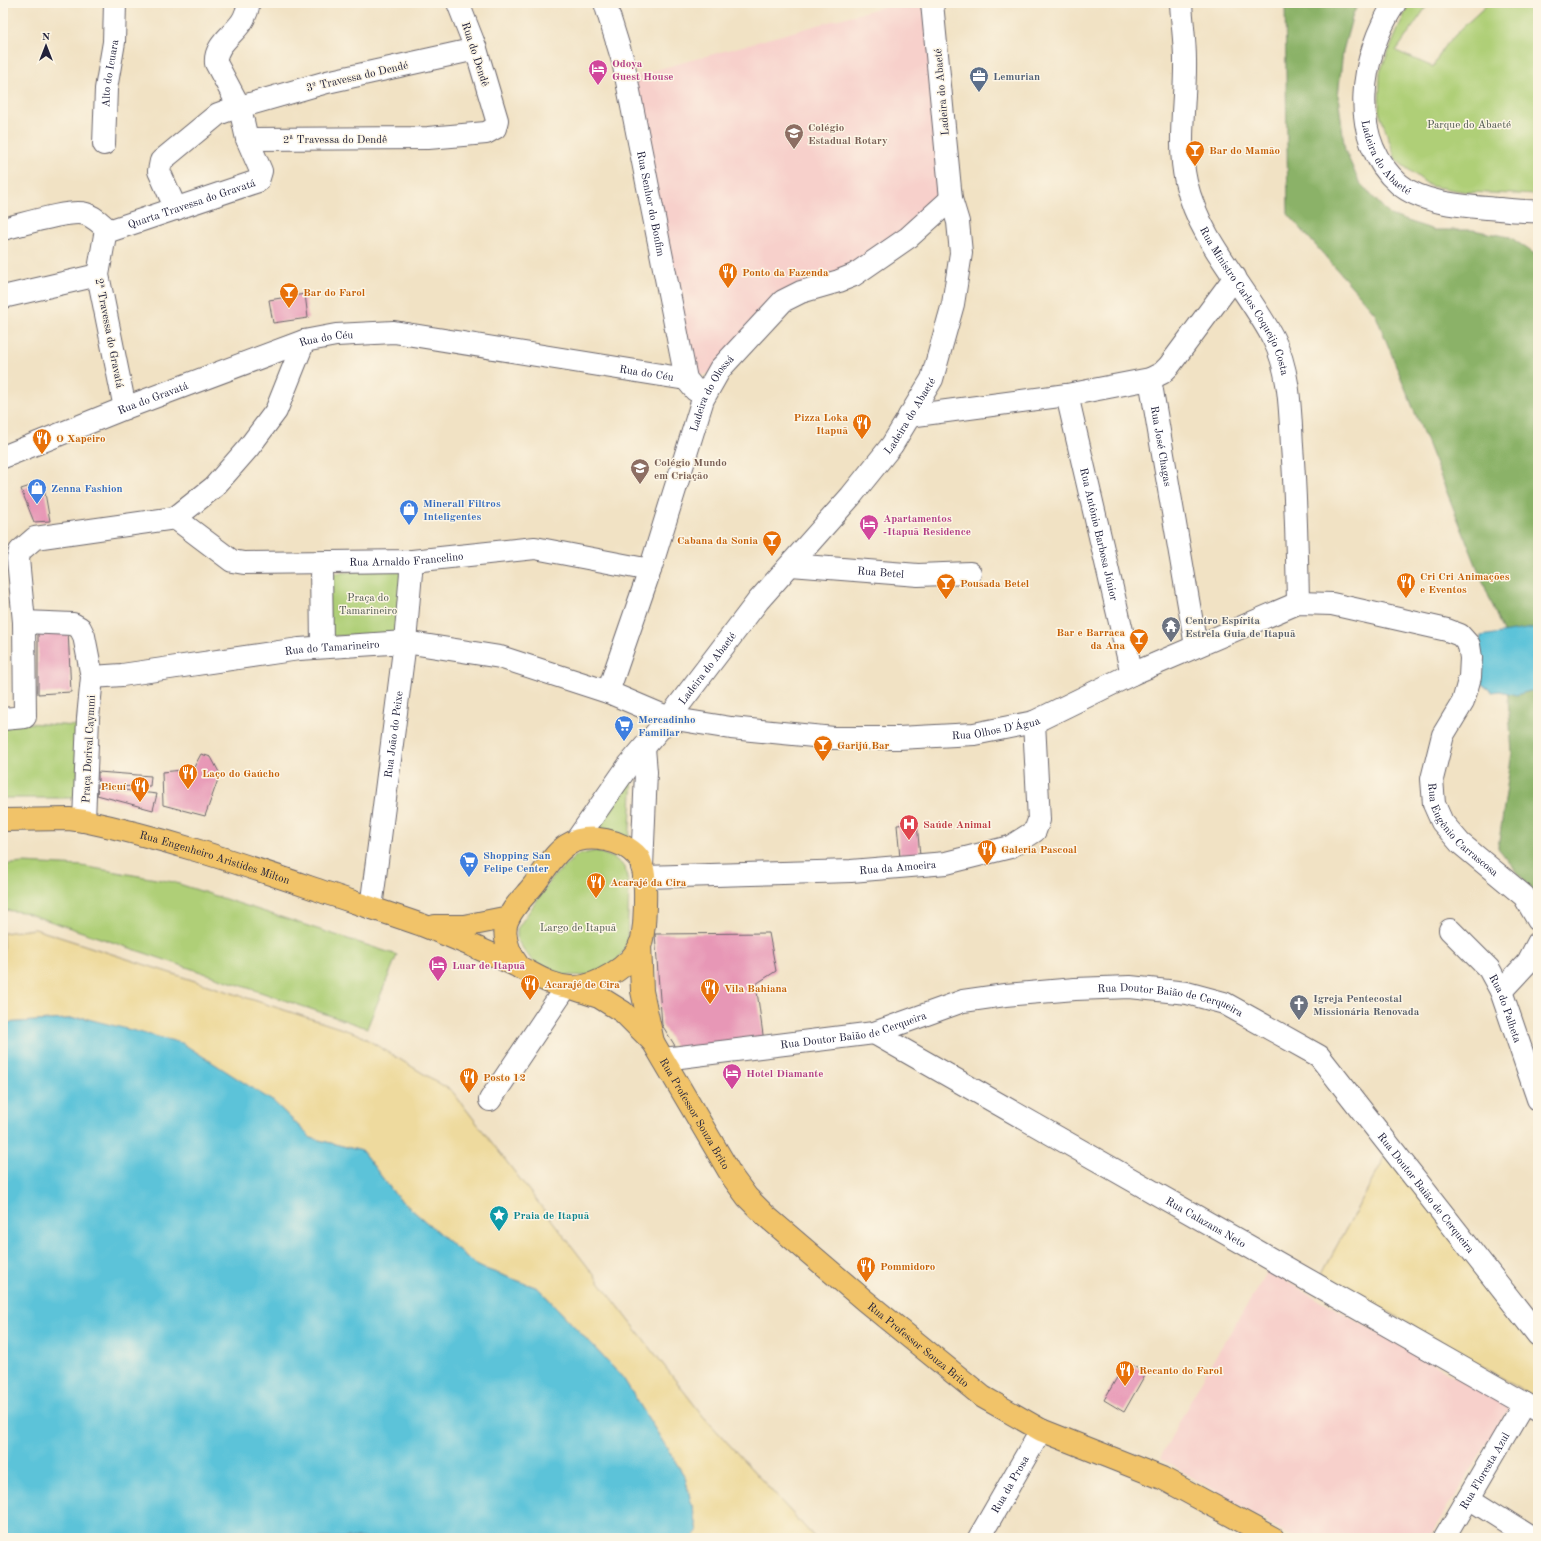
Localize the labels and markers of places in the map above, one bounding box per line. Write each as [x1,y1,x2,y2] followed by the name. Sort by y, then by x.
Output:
[587,58,609,86] hotel icon: Odoya Guest House
[612,59,674,83] place label: Odoya Guest House
[968,65,990,93] office icon: Lemurian
[993,72,1040,83] place label: Lemurian
[783,122,805,150] school or university icon: Colégio Estadual Rotary
[808,123,888,147] place label: Colégio Estadual Rotary
[1184,139,1206,167] bar icon: Bar do Mamão
[1209,146,1281,157] place label: Bar do Mamão
[717,261,739,289] restaurant icon: Ponto da Fazenda
[742,268,829,279] place label: Ponto da Fazenda
[278,281,300,309] bar icon: Bar do Farol
[303,288,366,299] place label: Bar do Farol
[851,412,873,440] restaurant icon: Pizza Loka Itapuã
[794,413,848,437] place label: Pizza Loka Itapuã
[31,427,53,455] restaurant icon: O Xapeiro
[56,434,106,445] place label: O Xapeiro
[629,457,651,485] school or university icon: Colégio Mundo em Criação
[654,458,727,482] place label: Colégio Mundo em Criação
[26,477,48,505] shop icon: Zenna Fashion
[51,484,123,495] place label: Zenna Fashion
[398,498,420,526] shop icon: Minerall Filtros Inteligentes
[423,499,501,523] place label: Minerall Filtros Inteligentes
[858,513,880,541] hotel icon: Apartamentos -Itapuã Residence
[883,514,971,538] place label: Apartamentos -Itapuã Residence
[761,529,783,557] bar icon: Cabana da Sonia
[677,536,758,547] place label: Cabana da Sonia
[1395,571,1417,599] restaurant icon: Cri Cri Animações e Eventos
[935,572,957,600] bar icon: Pousada Betel
[1420,572,1510,596] place label: Cri Cri Animações e Eventos
[960,579,1030,590] place label: Pousada Betel
[1160,615,1182,643] temple icon: Centro Espírita Estrela Guia de Itapuã
[1185,616,1296,640] place label: Centro Espírita Estrela Guia de Itapuã
[1128,627,1150,655] bar icon: Bar e Barraca da Ana
[1056,628,1125,652] place label: Bar e Barraca da Ana
[613,714,635,742] supermarket icon: Mercadinho Familiar
[638,715,696,739] place label: Mercadinho Familiar
[812,734,834,762] bar icon: Garijú Bar
[837,741,890,752] place label: Garijú Bar
[177,762,199,790] restaurant icon: Laço do Gaúcho
[202,769,280,780] place label: Laço do Gaúcho
[129,775,151,803] restaurant icon: Picuí
[101,782,127,793] place label: Picuí
[898,813,920,841] hospital icon: Saúde Animal
[923,820,992,831] place label: Saúde Animal
[976,838,998,866] restaurant icon: Galeria Pascoal
[1001,845,1078,856] place label: Galeria Pascoal
[458,850,480,878] supermarket icon: Shopping San Felipe Center
[483,851,551,875] place label: Shopping San Felipe Center
[585,871,607,899] restaurant icon: Acarajé da Cira
[610,878,687,889] place label: Acarajé da Cira
[427,954,449,982] hotel icon: Luar de Itapuã
[452,961,526,972] place label: Luar de Itapuã
[519,973,541,1001] restaurant icon: Acarajé de Cira
[699,977,721,1005] restaurant icon: Vila Bahiana
[544,980,620,991] place label: Acarajé de Cira
[724,984,788,995] place label: Vila Bahiana
[1288,993,1310,1021] church icon: Igreja Pentecostal Missionária Renovada
[1313,994,1420,1018] place label: Igreja Pentecostal Missionária Renovada
[721,1062,743,1090] hotel icon: Hotel Diamante
[458,1066,480,1094] restaurant icon: Posto 12
[746,1069,823,1080] place label: Hotel Diamante
[483,1073,526,1084] place label: Posto 12
[488,1204,510,1232] place icon: Praia de Itapuã
[513,1211,590,1222] place label: Praia de Itapuã
[855,1255,877,1283] restaurant icon: Pommidoro
[880,1262,936,1273] place label: Pommidoro
[1114,1359,1136,1387] restaurant icon: Recanto do Farol
[1139,1366,1223,1377] place label: Recanto do Farol

